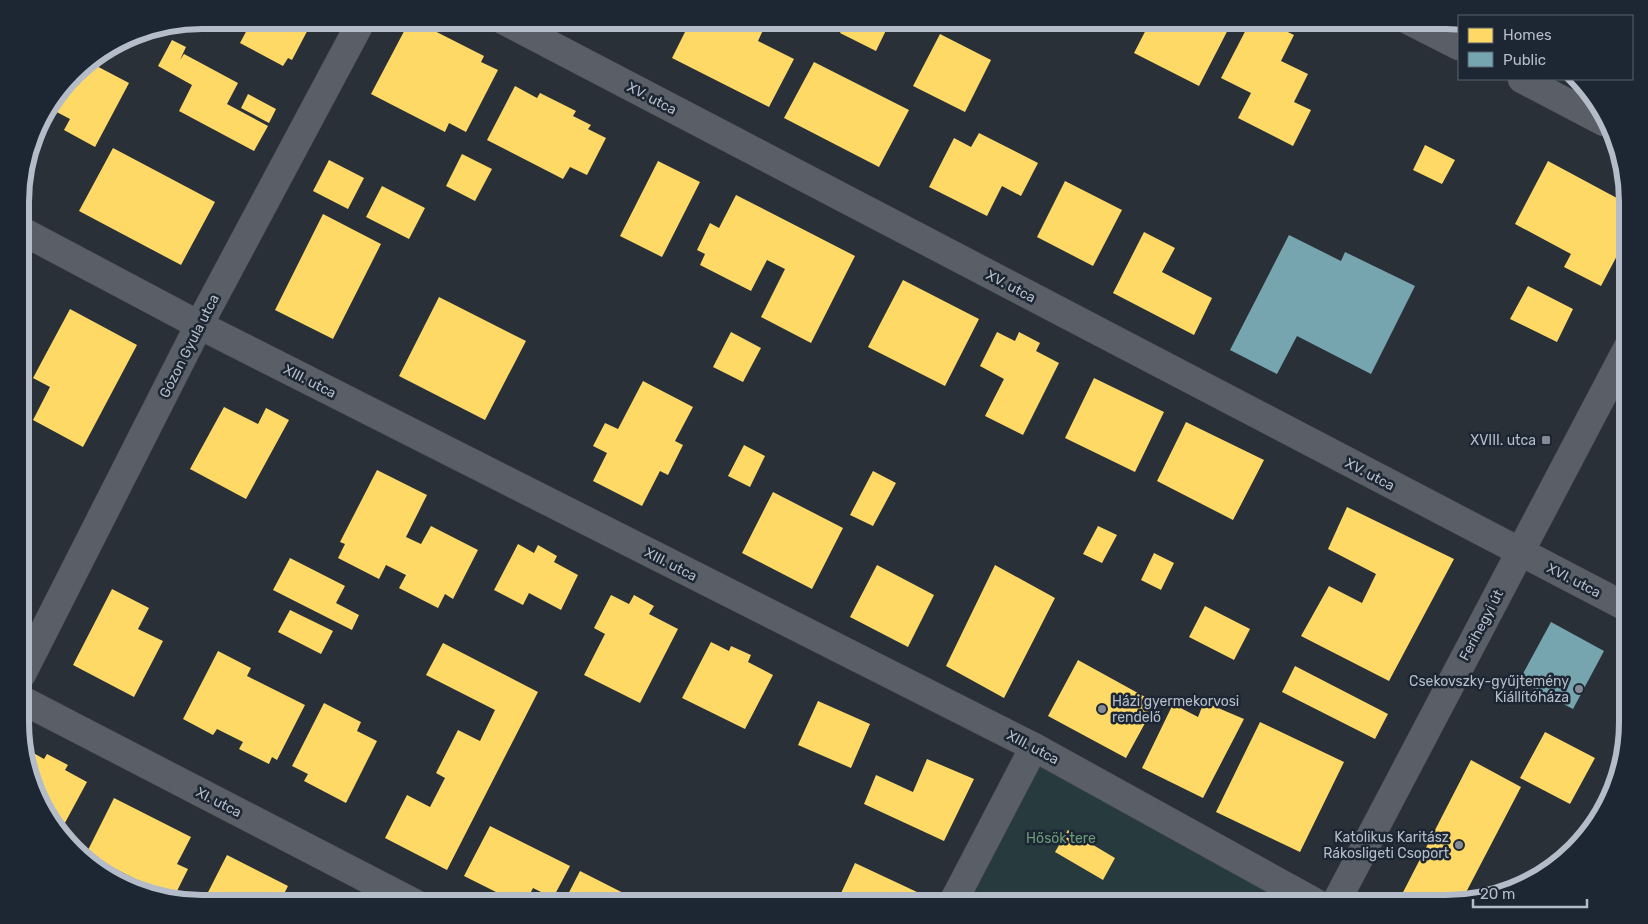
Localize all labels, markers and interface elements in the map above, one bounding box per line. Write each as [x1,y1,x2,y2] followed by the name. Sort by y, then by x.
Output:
[1458,15,1633,80] legend
[1503,26,1552,44] text: Homes
[1503,51,1546,69] text: Public
[624,78,679,118] street label: XV. utca
[983,266,1038,306] street label: XV. utca
[156,292,223,401] street label: Gózon Gyula utca
[281,361,339,402] street label: XIII. utca
[1470,432,1536,449] place label: XVIII. utca
[1540,434,1552,446] marker: XVIII. utca
[1342,454,1397,494] street label: XV. utca
[642,544,700,585] street label: XIII. utca
[1544,560,1604,601] street label: XVI. utca
[1456,586,1507,664] street label: Ferihegyi út
[1409,673,1569,706] place label: Csekovszky-gyűjtemény Kiállítóháza
[1573,683,1585,695] marker: Csekovszky-gyűjtemény Kiállítóháza
[1112,693,1239,726] place label: Házi gyermekorvosi rendelő
[1096,703,1108,715] marker: Házi gyermekorvosi rendelő
[1004,727,1062,768] street label: XIII. utca
[193,784,244,821] street label: XI. utca
[1323,829,1450,862] place label: Katolikus Karitász Rákosligeti Csoport
[1026,830,1096,847] park label: Hősök tere
[1453,839,1465,851] marker: Katolikus Karitász Rákosligeti Csoport
[1473,876,1587,908] scale bar
[1480,885,1515,903] text: 20 m

